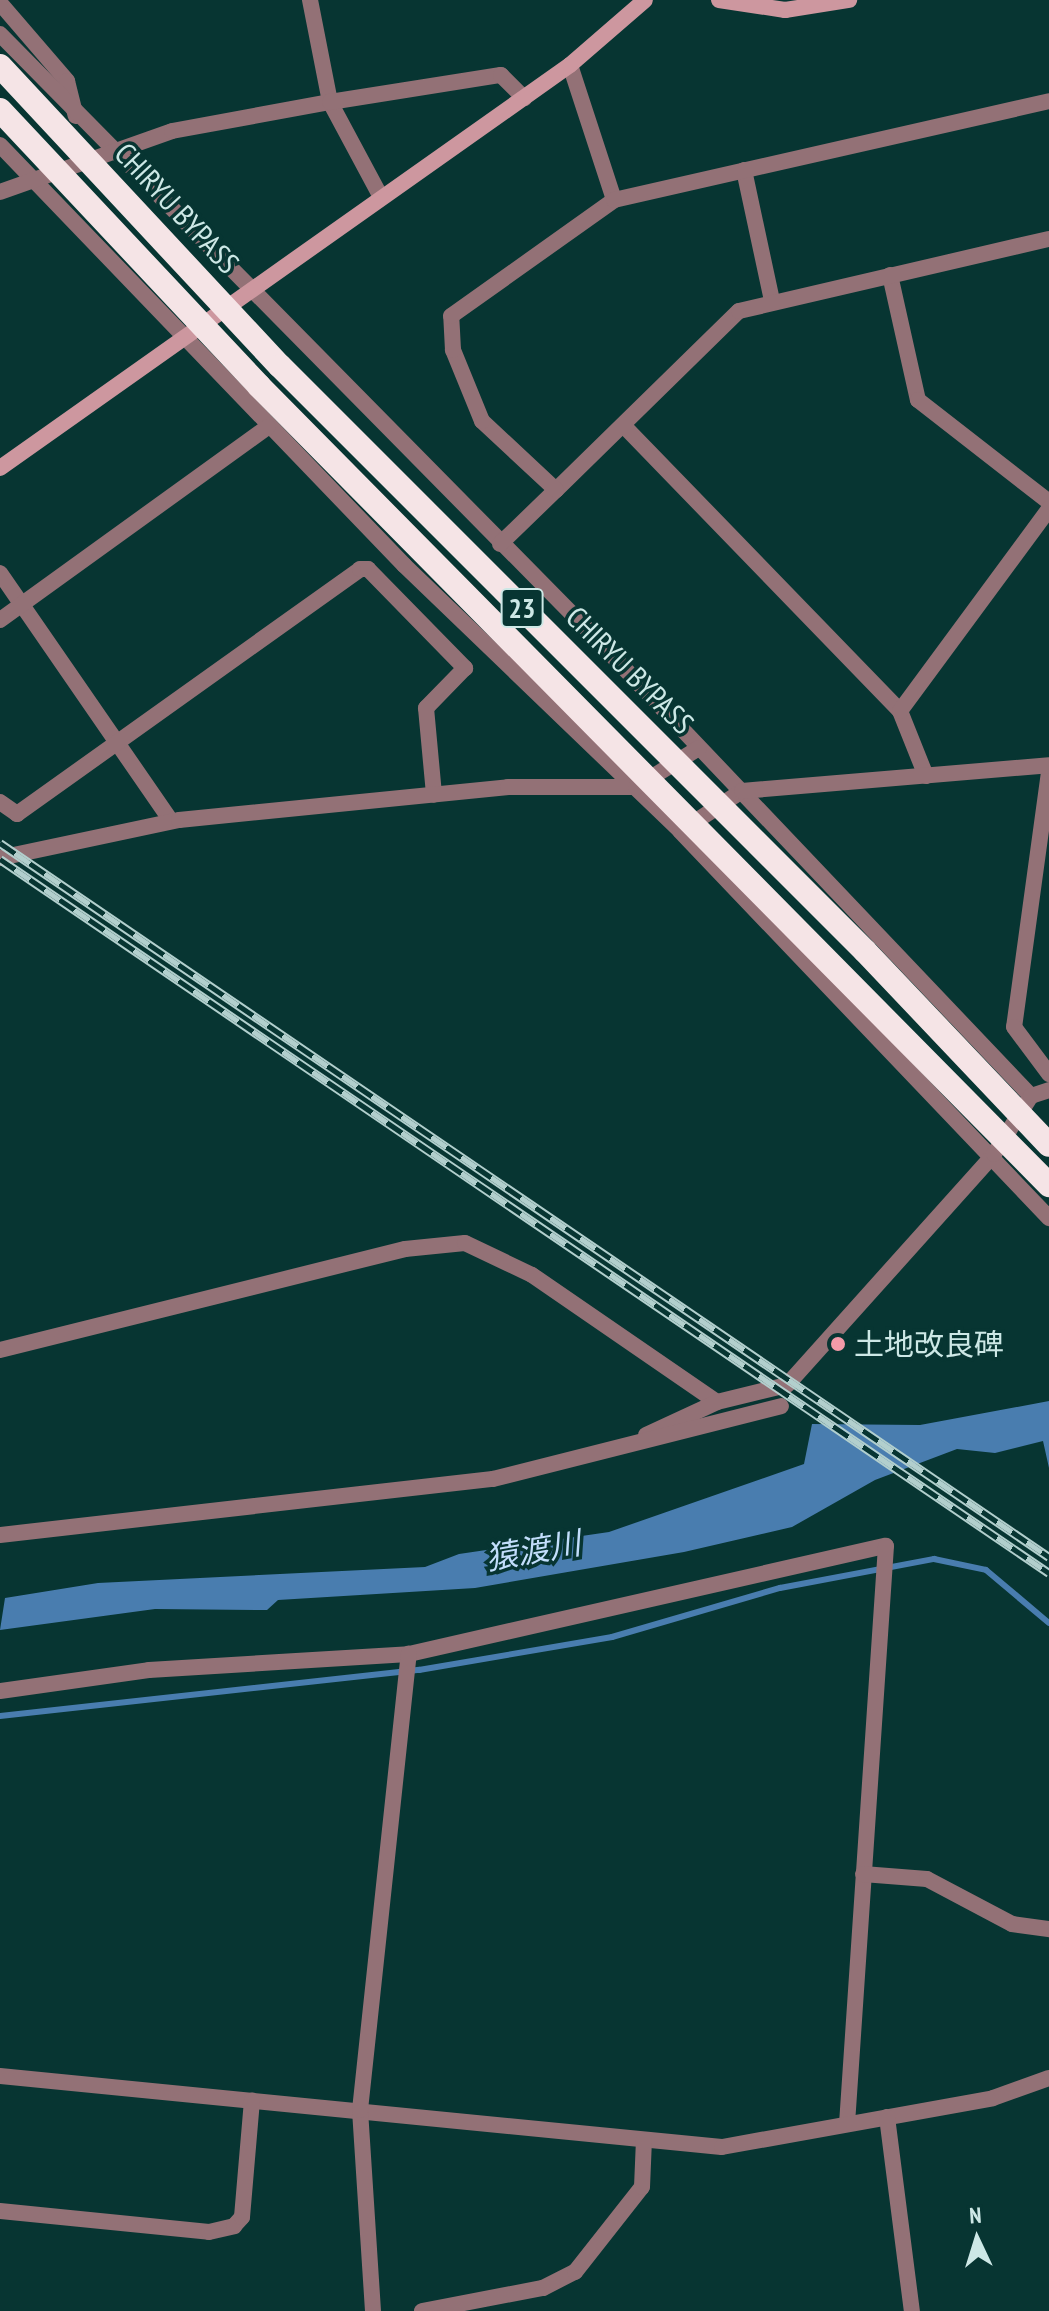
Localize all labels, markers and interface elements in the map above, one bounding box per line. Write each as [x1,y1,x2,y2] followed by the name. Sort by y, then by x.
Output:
[108,135,246,281] street label: CHIRYU BYPASS
[500,584,544,632] road number: 23
[559,599,701,741] street label: CHIRYU BYPASS
[854,1326,1004,1362] place label: 土地改良碑
[829,1335,847,1353] marker: 土地改良碑
[482,1523,584,1577] water label: 猿渡川
[937,2199,1017,2279] north arrow
[968,2201,982,2229] text: N

